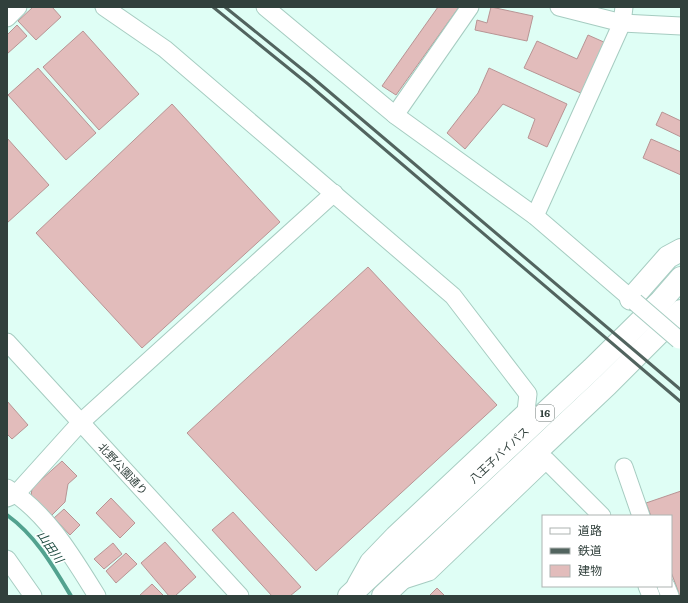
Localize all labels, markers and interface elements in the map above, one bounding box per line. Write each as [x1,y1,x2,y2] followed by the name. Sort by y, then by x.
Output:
[536,405,554,421] road number: 16
[465,422,532,486] street label: 八王子バイパス
[95,439,152,498] street label: 北野公園通り
[542,515,672,587] legend
[578,521,602,539] text: 道路
[33,527,70,568] water label: 山田川
[578,541,602,559] text: 鉄道
[578,561,602,579] text: 建物

